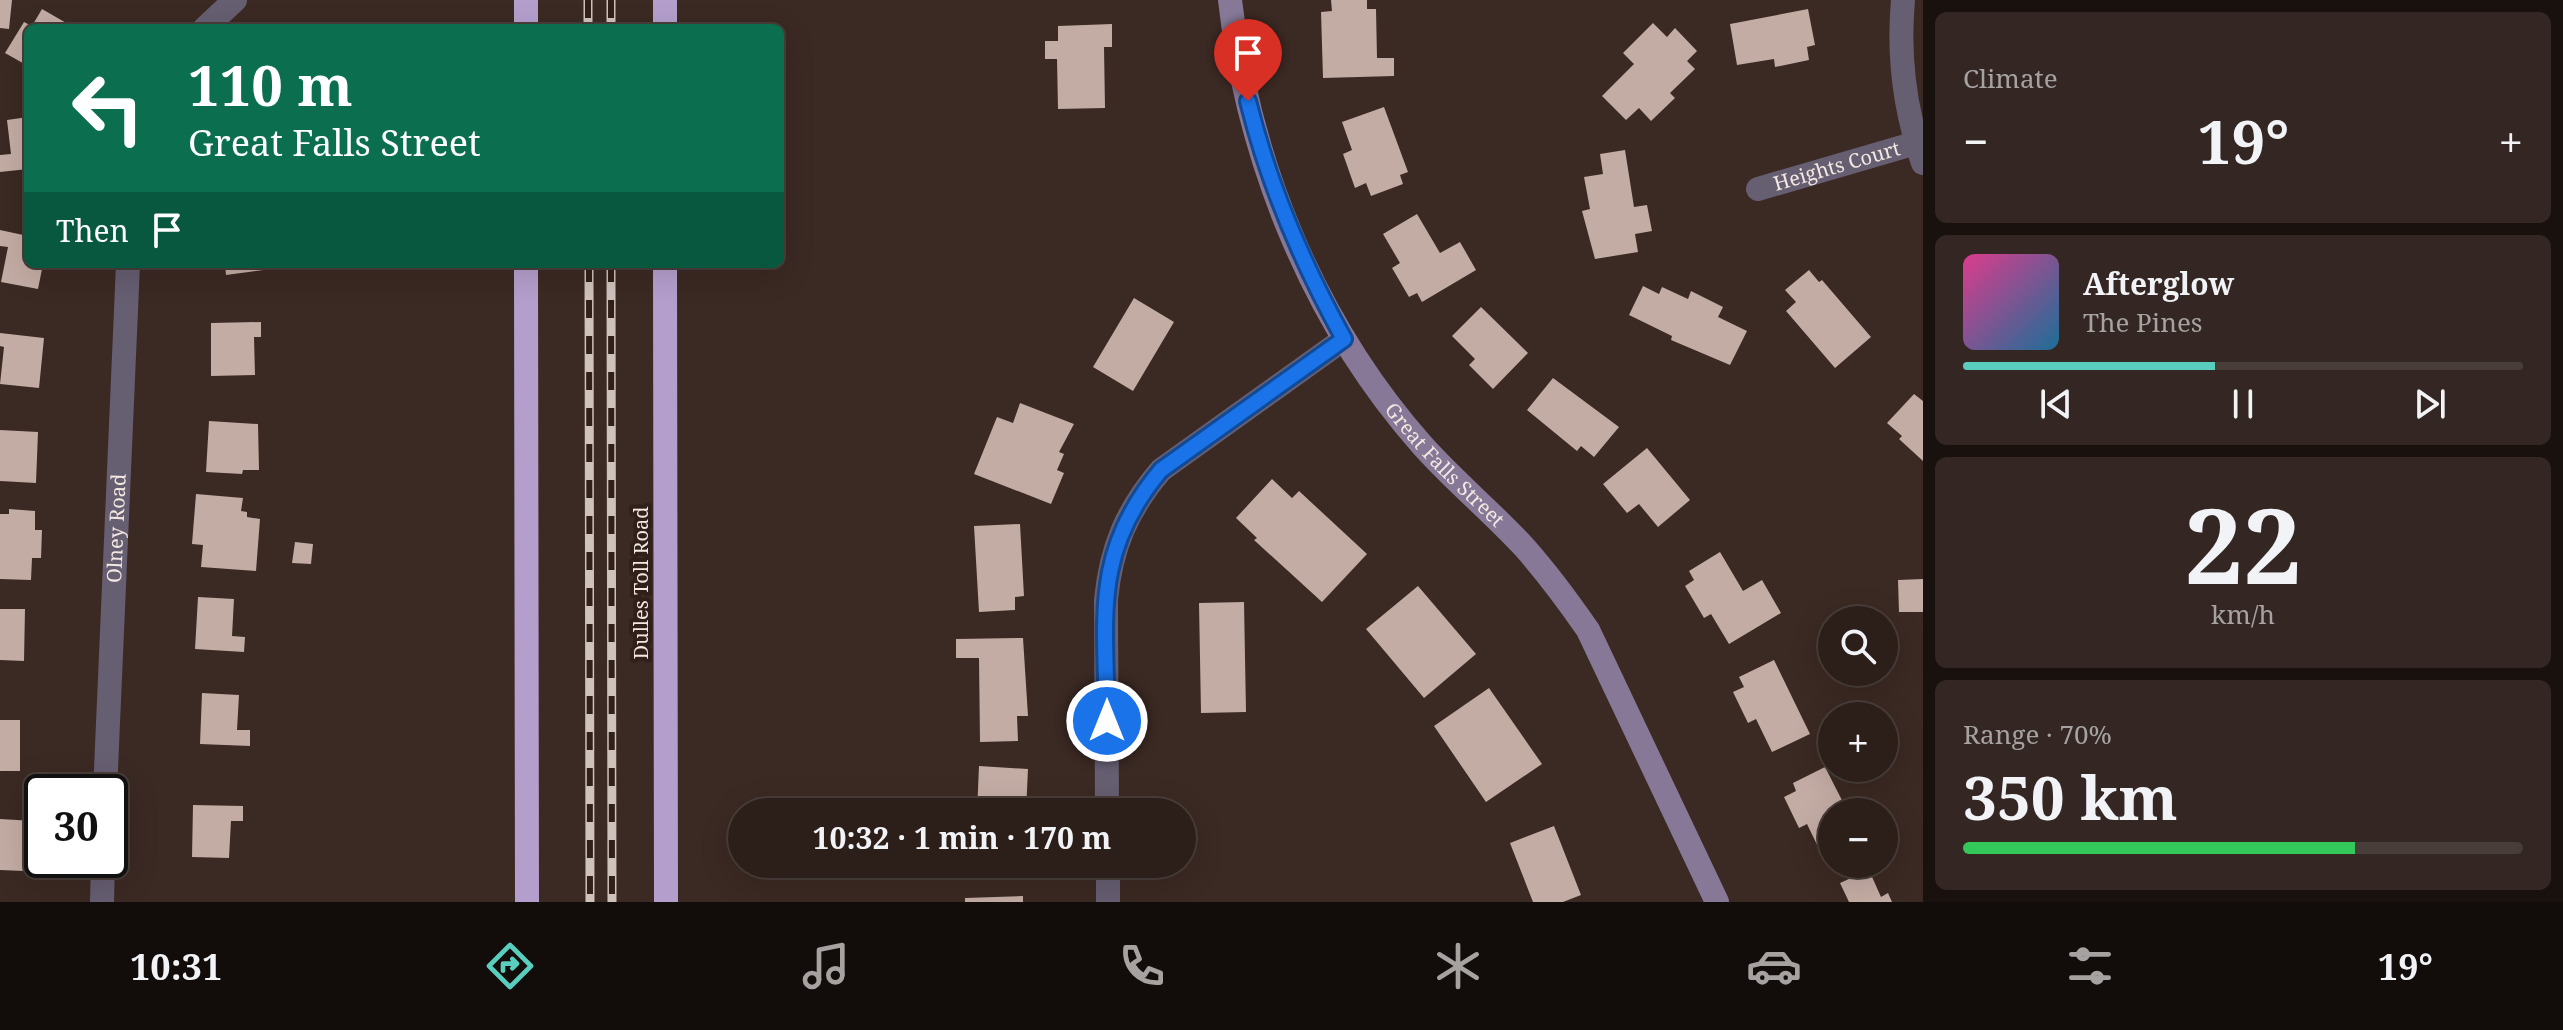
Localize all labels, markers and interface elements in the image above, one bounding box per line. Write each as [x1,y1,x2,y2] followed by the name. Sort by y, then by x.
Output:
[1214,19,1282,101] pin
[1226,31,1270,75] icon: arrive
[188,46,353,122] text: 110 m
[56,56,160,160] icon: left
[1963,60,2058,96] text: Climate
[2198,100,2289,182] text: 19°
[1963,111,1988,171] text: −
[2498,111,2523,171] text: +
[188,118,481,167] text: Great Falls Street
[1770,134,1903,197] street label: Heights Court
[145,208,189,252] icon: arrive
[56,210,129,251] text: Then
[2083,263,2234,304] text: Afterglow
[2083,304,2203,340] text: The Pines
[2034,382,2078,426] icon: previous
[2221,382,2265,426] icon: pause
[2408,382,2452,426] icon: next
[1379,397,1511,533] street label: Great Falls Street
[100,473,132,583] street label: Olney Road
[2184,473,2302,614] text: 22
[627,506,654,660] street label: Dulles Toll Road
[2211,596,2275,632] text: km/h
[1818,606,1898,878] map controls
[1818,606,1898,686] button: search
[1065,679,1149,763] position arrow
[1818,702,1898,782] button: +
[1963,716,2112,752] text: Range · 70%
[1963,756,2178,838] text: 350 km
[24,774,128,878] speed limit sign: 30
[1818,798,1898,878] button: −
[813,817,1111,858] text: 10:32 · 1 min · 170 m
[482,938,538,994] icon: directions
[798,938,854,994] icon: music
[1114,938,1170,994] icon: phone
[1430,938,1486,994] icon: climate
[1746,938,1802,994] icon: car
[2062,938,2118,994] icon: filters
[130,942,222,991] text: 10:31
[2378,942,2433,991] text: 19°

